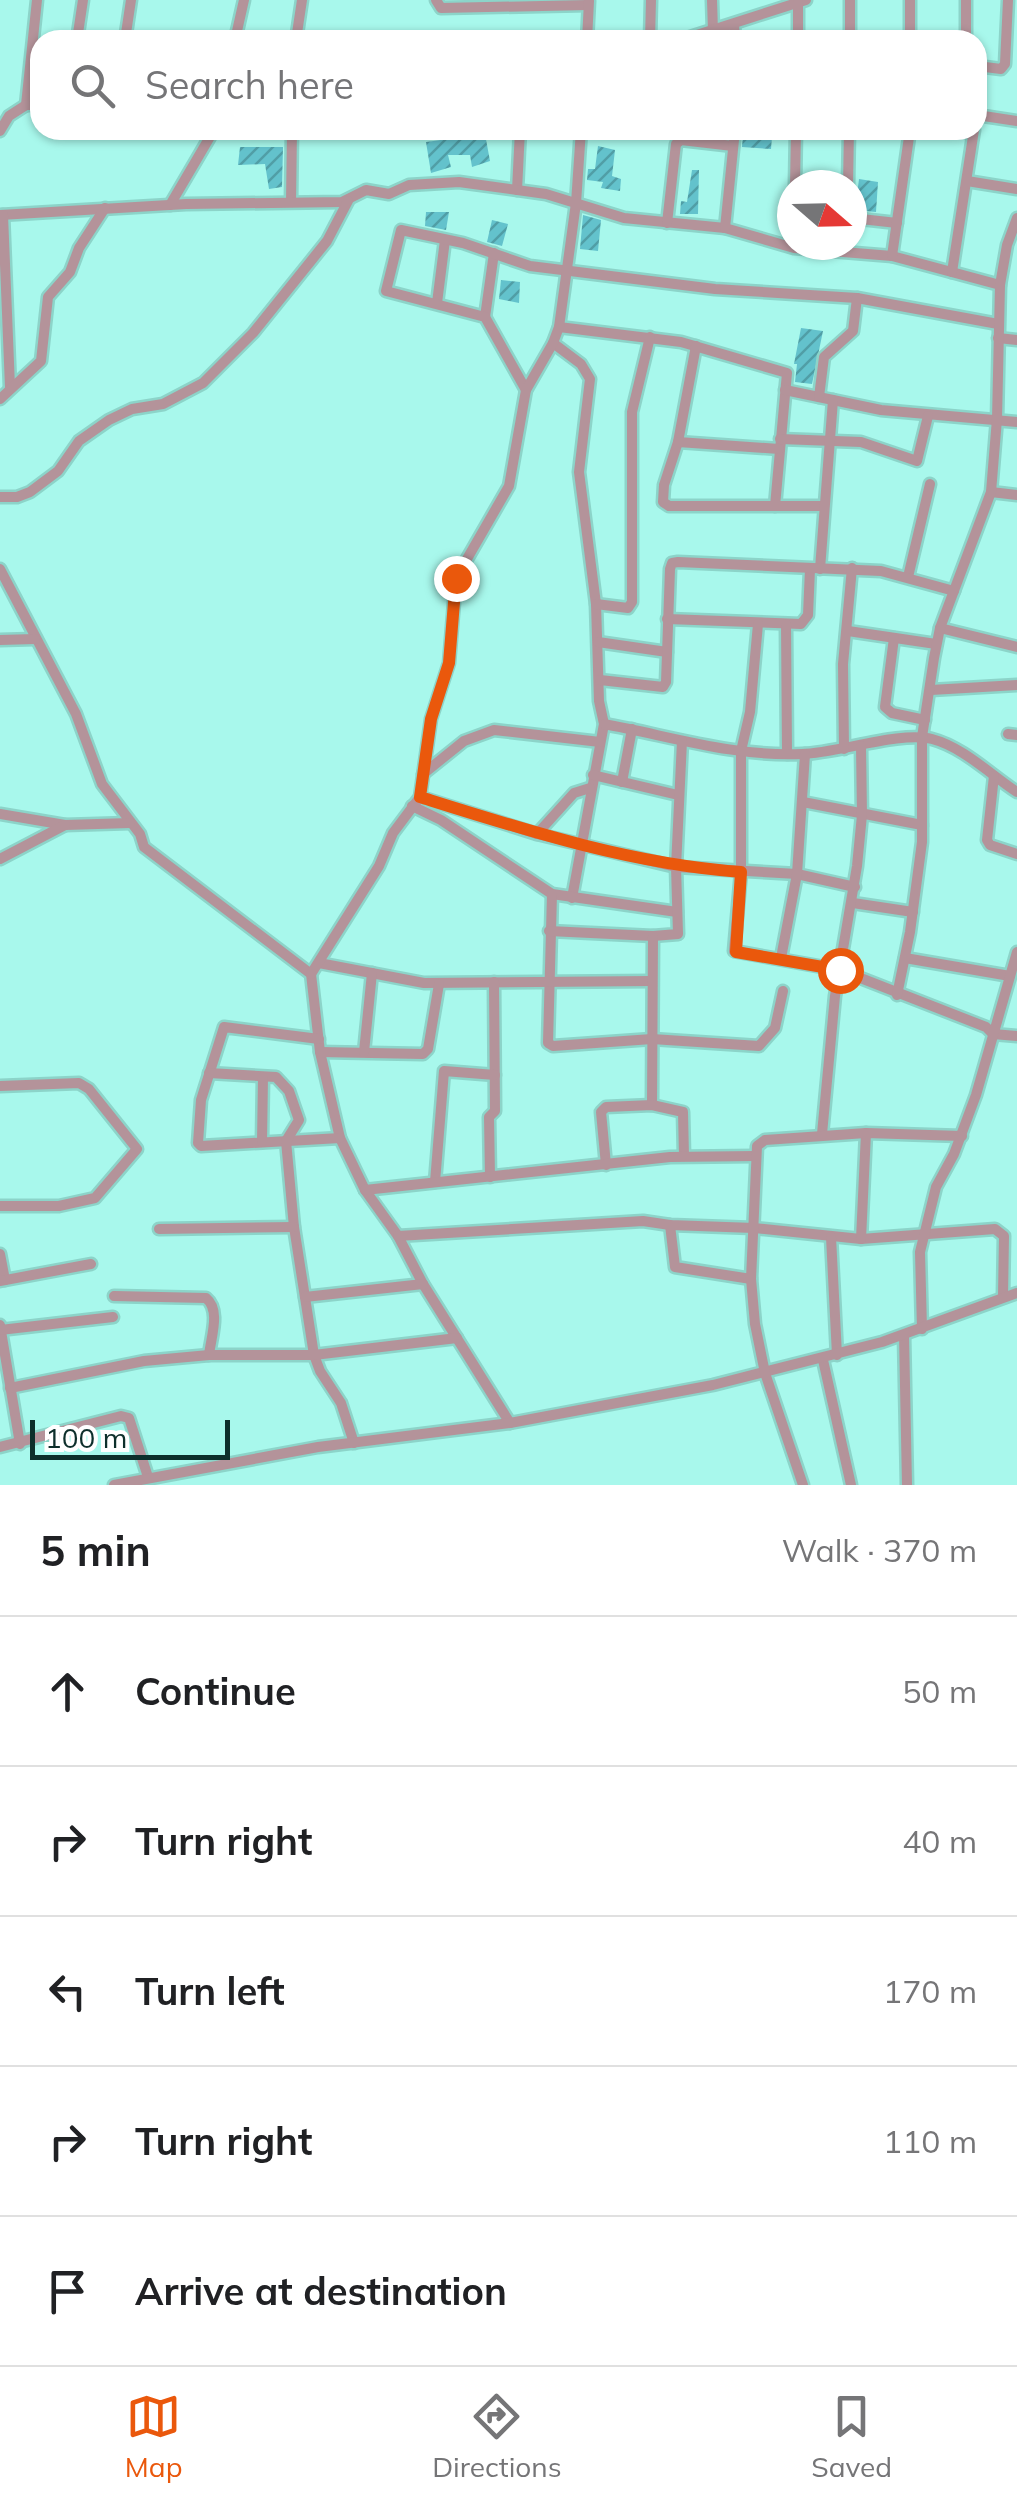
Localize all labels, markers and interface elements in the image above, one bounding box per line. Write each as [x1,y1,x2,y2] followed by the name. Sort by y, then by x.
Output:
[30,30,987,140] search box
[65,58,120,113] icon: search
[145,61,354,109] text: Search here
[777,170,867,260] north arrow
[434,556,480,602] route end
[818,948,864,994] route start
[30,1415,230,1460] scale bar
[45,1420,127,1455] text: 100 m
[40,1524,151,1577] text: 5 min
[782,1530,977,1570] text: Walk · 370 m
[40,1664,95,1719] icon: ahead
[135,1667,296,1715] text: Continue
[902,1671,977,1711] text: 50 m
[40,1814,95,1869] icon: right
[135,1817,312,1865] text: Turn right
[902,1821,977,1861] text: 40 m
[40,1964,95,2019] icon: left
[135,1967,285,2015] text: Turn left
[883,1971,977,2011] text: 170 m
[40,2114,95,2169] icon: right
[135,2117,312,2165] text: Turn right
[883,2121,977,2161] text: 110 m
[40,2264,95,2319] icon: arrive
[135,2267,507,2315] text: Arrive at destination
[125,2389,182,2484] tab: Map
[432,2389,562,2484] tab: Directions
[811,2389,892,2484] tab: Saved

